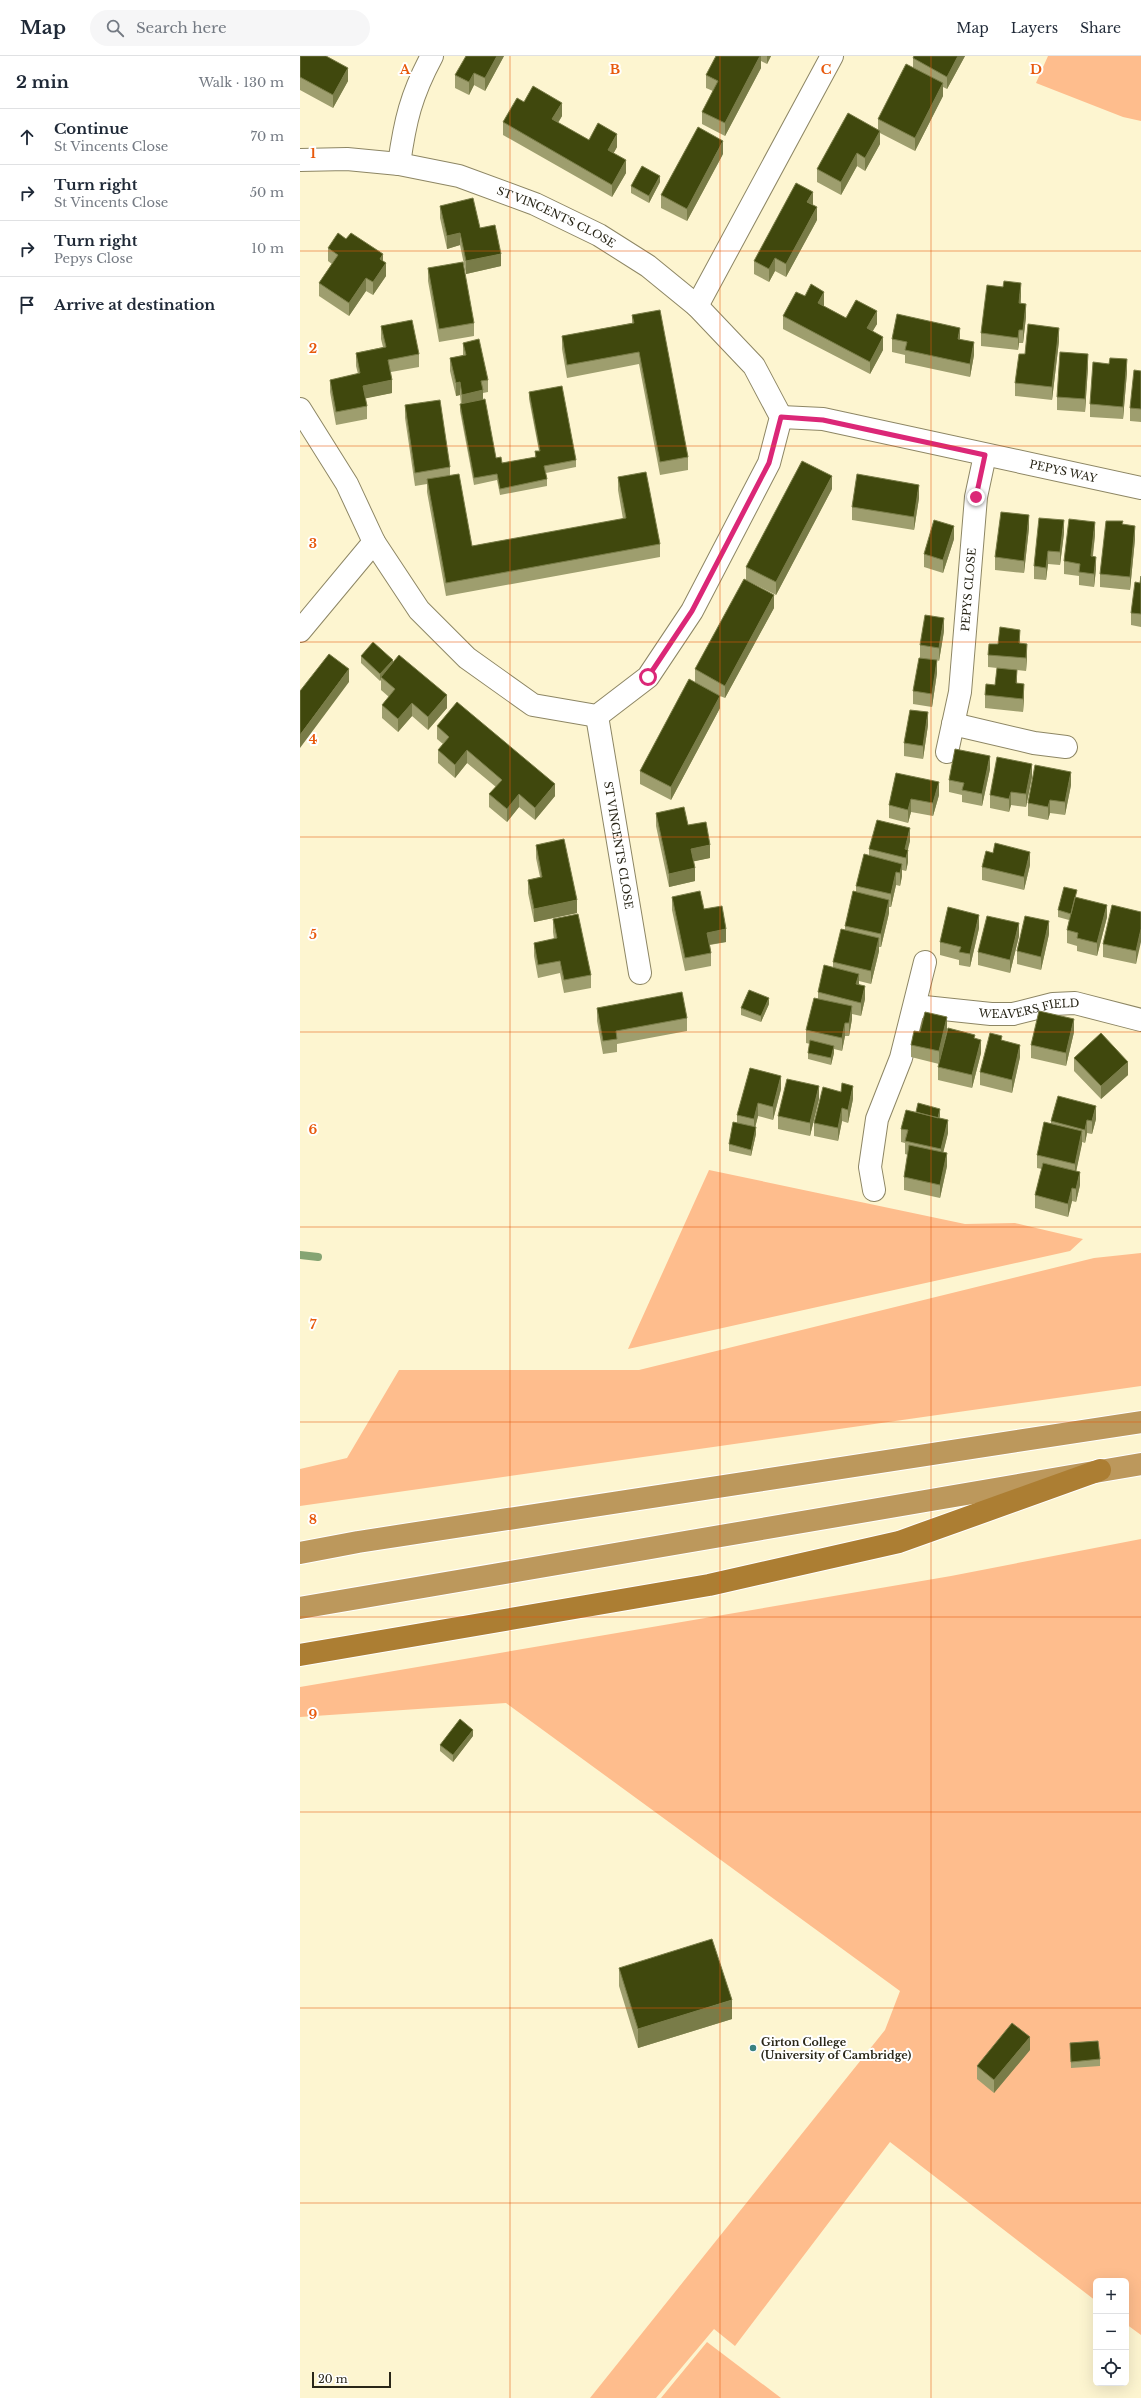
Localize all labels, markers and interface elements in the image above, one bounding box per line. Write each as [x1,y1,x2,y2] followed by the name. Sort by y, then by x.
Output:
[90,10,370,46] search box
[20,16,66,39] text: Map
[104,17,126,39] icon: search
[136,18,227,37] text: Search here
[956,19,989,37] text: Map
[1011,19,1058,37] text: Layers
[1080,19,1121,37] text: Share
[399,61,411,78] text: A
[610,61,620,78] text: B
[821,61,832,78] text: C
[1030,61,1042,78] text: D
[16,72,69,93] text: 2 min
[199,74,284,91] text: Walk · 130 m
[54,119,129,138] text: Continue
[16,126,38,148] icon: ahead
[251,128,284,145] text: 70 m
[54,138,168,155] text: St Vincents Close
[310,145,316,162] text: 1
[54,175,137,194] text: Turn right
[16,182,38,204] icon: right
[250,184,284,201] text: 50 m
[495,184,618,251] street label: ST VINCENTS CLOSE
[54,194,168,211] text: St Vincents Close
[54,231,137,250] text: Turn right
[16,238,38,260] icon: right
[251,240,284,257] text: 10 m
[54,250,133,267] text: Pepys Close
[16,294,38,316] icon: arrive
[54,295,215,314] text: Arrive at destination
[309,340,317,357] text: 2
[1028,457,1099,485] street label: PEPYS WAY
[967,488,985,506] route end
[309,535,317,552] text: 3
[958,547,979,632] street label: PEPYS CLOSE
[639,668,657,686] route start
[309,731,318,748] text: 4
[601,780,636,910] street label: ST VINCENTS CLOSE
[309,926,317,943] text: 5
[977,996,1080,1021] street label: WEAVERS FIELD
[309,1121,318,1138] text: 6
[310,1316,317,1333] text: 7
[309,1511,317,1528] text: 8
[309,1706,318,1723] text: 9
[761,2035,911,2062] place label: Girton College (University of Cambridge)
[748,2043,758,2053] marker: Girton College (University of Cambridge)
[1093,2278,1129,2386] map controls
[1093,2278,1129,2314] button: +
[1093,2314,1129,2350] button: −
[1093,2350,1129,2386] button: locate
[312,2370,391,2389] scale bar
[318,2372,348,2386] text: 20 m

